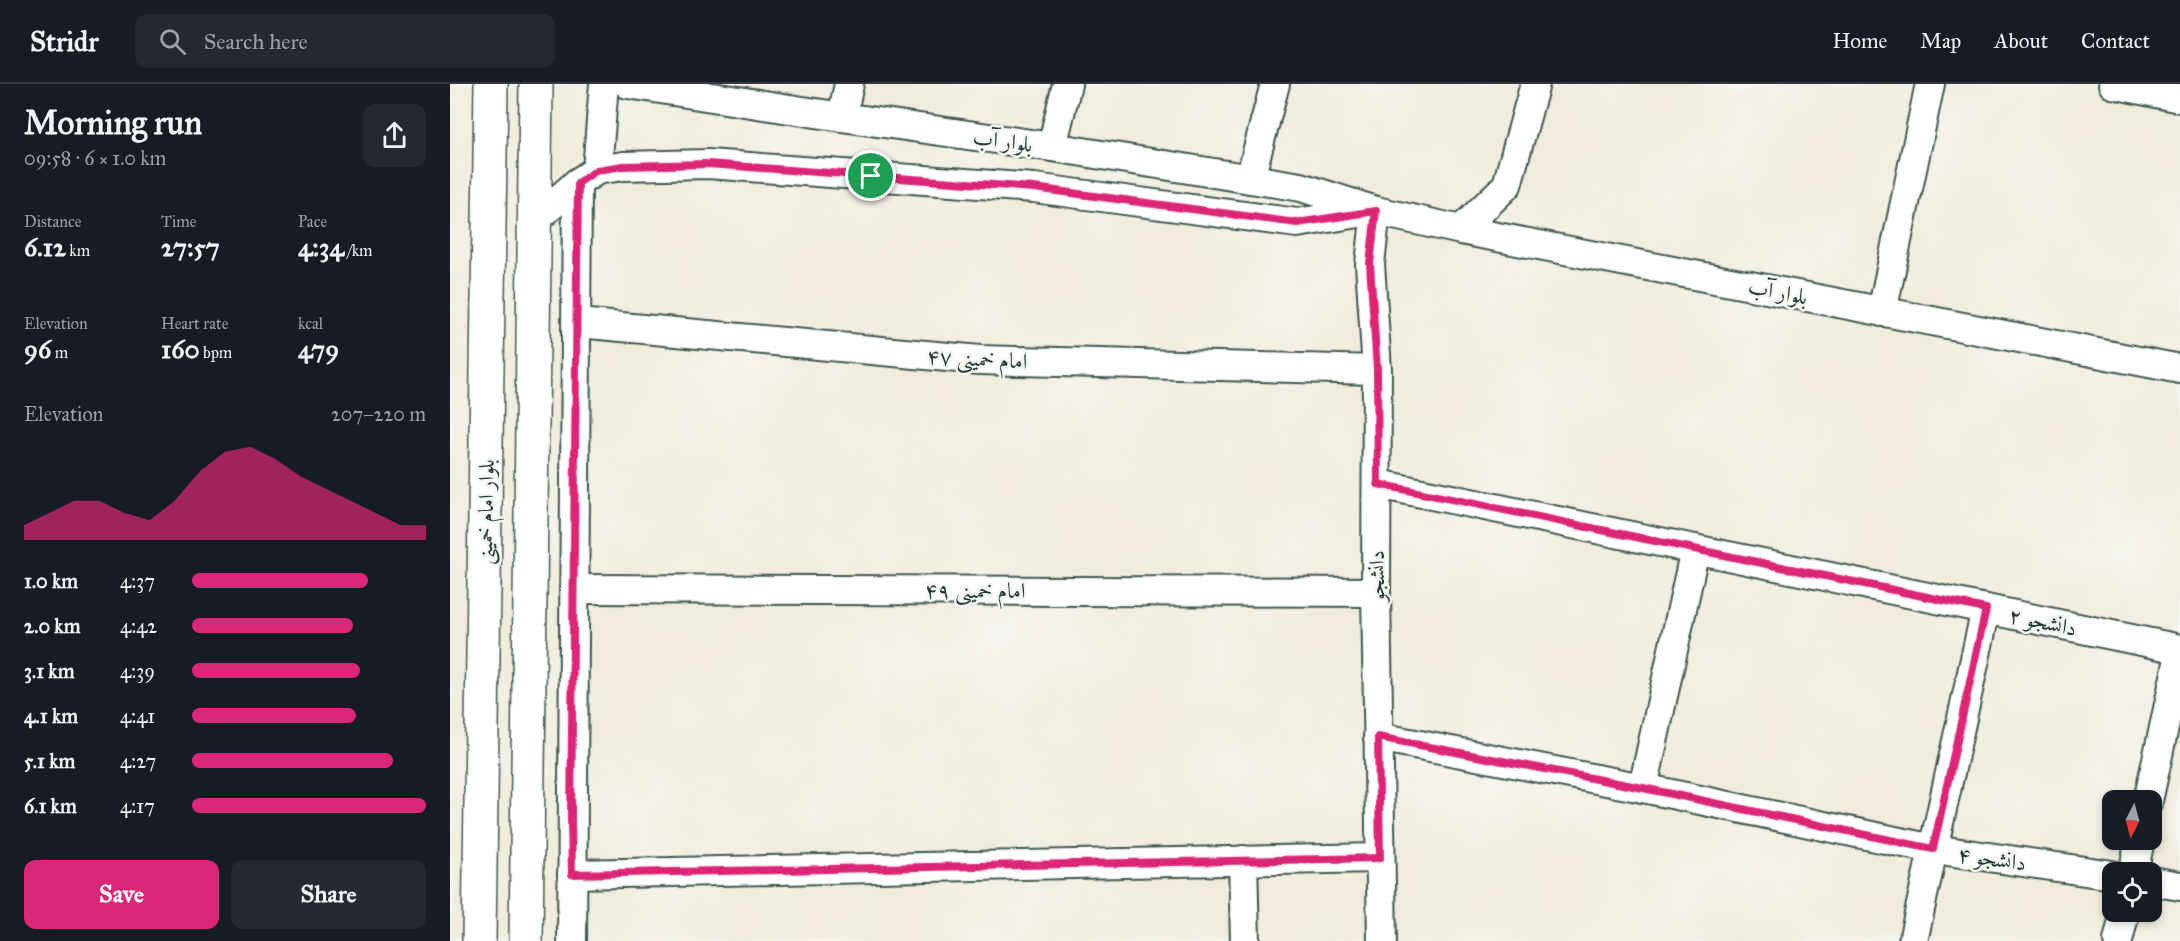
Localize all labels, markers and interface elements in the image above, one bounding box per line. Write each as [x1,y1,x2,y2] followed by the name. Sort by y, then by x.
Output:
[135,14,555,68] search box
[30,24,99,59] text: Stridr
[156,25,189,58] icon: search
[204,28,308,55] text: Search here
[1832,28,1887,54] text: Home
[1920,28,1961,54] text: Map
[1994,28,2048,54] text: About
[2081,28,2150,54] text: Contact
[24,103,202,143] text: Morning run
[363,104,426,167] button: share
[971,123,1035,158] street label: بلوار آب
[24,146,166,170] text: 09:58 · 6 × 1.0 km
[845,150,896,201] pin
[854,159,887,192] icon: arrive
[24,212,81,231] text: Distance
[161,212,196,231] text: Time
[298,212,327,231] text: Pace
[24,231,66,263] text: 6.12
[161,231,220,263] text: 27:57
[298,231,344,263] text: 4:34
[66,241,90,260] text: km
[344,241,373,260] text: /km
[1746,272,1810,310] street label: بلوار آب
[24,314,88,333] text: Elevation
[161,314,228,333] text: Heart rate
[298,314,323,333] text: kcal
[24,333,51,365] text: 96
[161,333,200,365] text: 160
[298,333,339,365] text: 479
[926,342,1028,381] street label: امام خمینی ۴۷
[51,343,68,362] text: m
[200,343,232,362] text: bpm
[24,402,103,426] text: Elevation
[331,402,426,426] text: 207–220 m
[471,459,506,565] street label: بلوار امام خمینی
[1363,550,1390,604] street label: دانشجو
[24,569,78,593] text: 1.0 km
[120,569,155,593] text: 4:37
[925,577,1025,610] street label: امام خمینی ۴۹
[2006,601,2079,642] street label: دانشجو ۲
[24,614,80,638] text: 2.0 km
[120,614,157,638] text: 4:42
[24,659,74,683] text: 3.1 km
[120,659,155,683] text: 4:39
[24,704,78,728] text: 4.1 km
[120,704,155,728] text: 4:41
[24,749,75,773] text: 5.1 km
[120,749,156,773] text: 4:27
[2102,790,2162,850] north arrow
[2102,790,2162,922] map controls
[24,794,77,818] text: 6.1 km
[120,794,155,818] text: 4:17
[1956,840,2028,877] street label: دانشجو ۴
[24,860,219,929] button: Save
[231,860,426,929] button: Share
[2102,862,2162,922] button: locate

